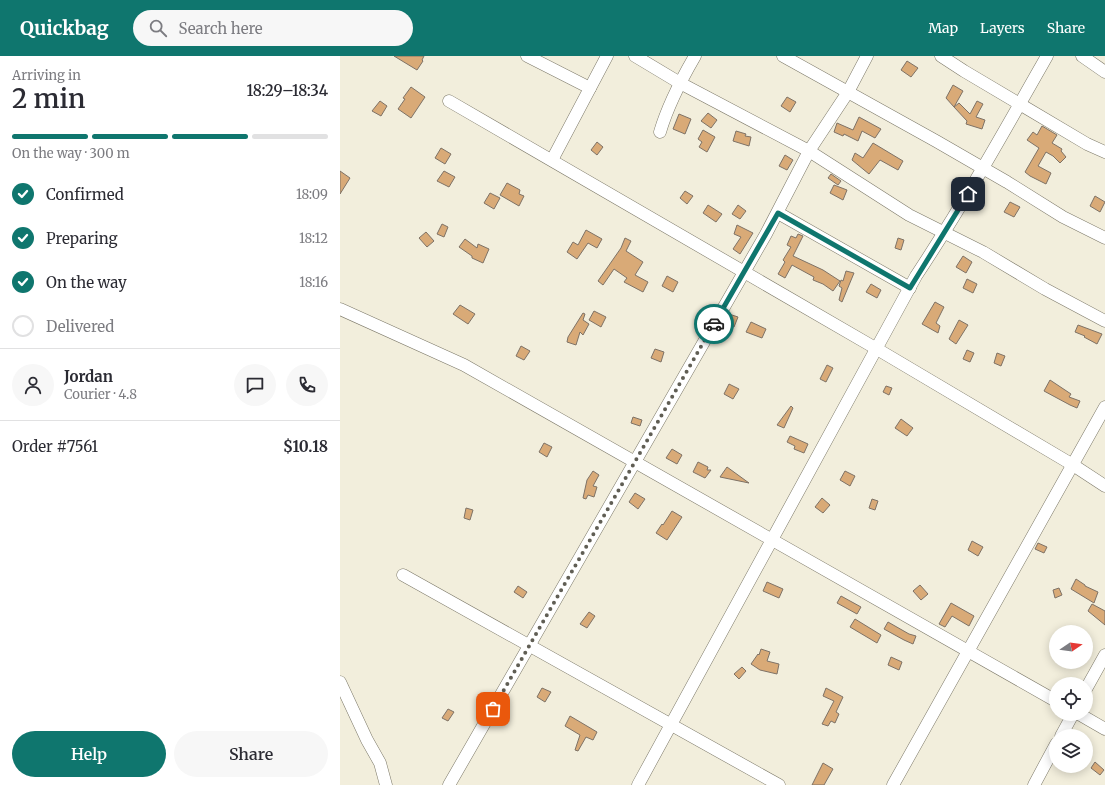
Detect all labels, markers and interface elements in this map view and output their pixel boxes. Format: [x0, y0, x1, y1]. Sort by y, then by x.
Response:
search box [133, 10, 413, 46]
text: Quickbag [20, 16, 109, 40]
icon: search [147, 17, 169, 39]
text: Search here [179, 19, 263, 38]
text: Map [928, 19, 958, 37]
text: Layers [980, 19, 1025, 37]
text: Share [1047, 19, 1085, 37]
text: Arriving in [12, 67, 81, 84]
text: 18:29–18:34 [246, 81, 328, 100]
text: 2 min [12, 82, 85, 115]
text: On the way · 300 m [12, 145, 130, 162]
pin [951, 177, 985, 211]
icon: check [12, 183, 34, 205]
icon: home [957, 183, 979, 205]
text: Confirmed [46, 185, 124, 204]
text: 18:09 [296, 186, 328, 203]
icon: check [12, 227, 34, 249]
text: Preparing [46, 229, 118, 248]
text: 18:12 [299, 230, 328, 247]
icon: check [12, 271, 34, 293]
text: On the way [46, 273, 127, 292]
text: 18:16 [299, 274, 328, 291]
courier [694, 304, 734, 344]
icon: car [703, 313, 725, 335]
text: Delivered [46, 317, 114, 336]
button: person [12, 364, 54, 406]
button: chat [234, 364, 276, 406]
button: phone [286, 364, 328, 406]
text: Jordan [64, 367, 113, 386]
text: Courier · 4.8 [64, 386, 137, 403]
text: Order #7561 [12, 437, 98, 456]
text: $10.18 [283, 437, 328, 456]
north arrow [1049, 625, 1093, 669]
map controls [1049, 625, 1093, 773]
button: locate [1049, 677, 1093, 721]
pin [476, 692, 510, 726]
icon: bag [482, 698, 504, 720]
button: layers [1049, 729, 1093, 773]
button: Help [12, 731, 166, 777]
button: Share [174, 731, 328, 777]

